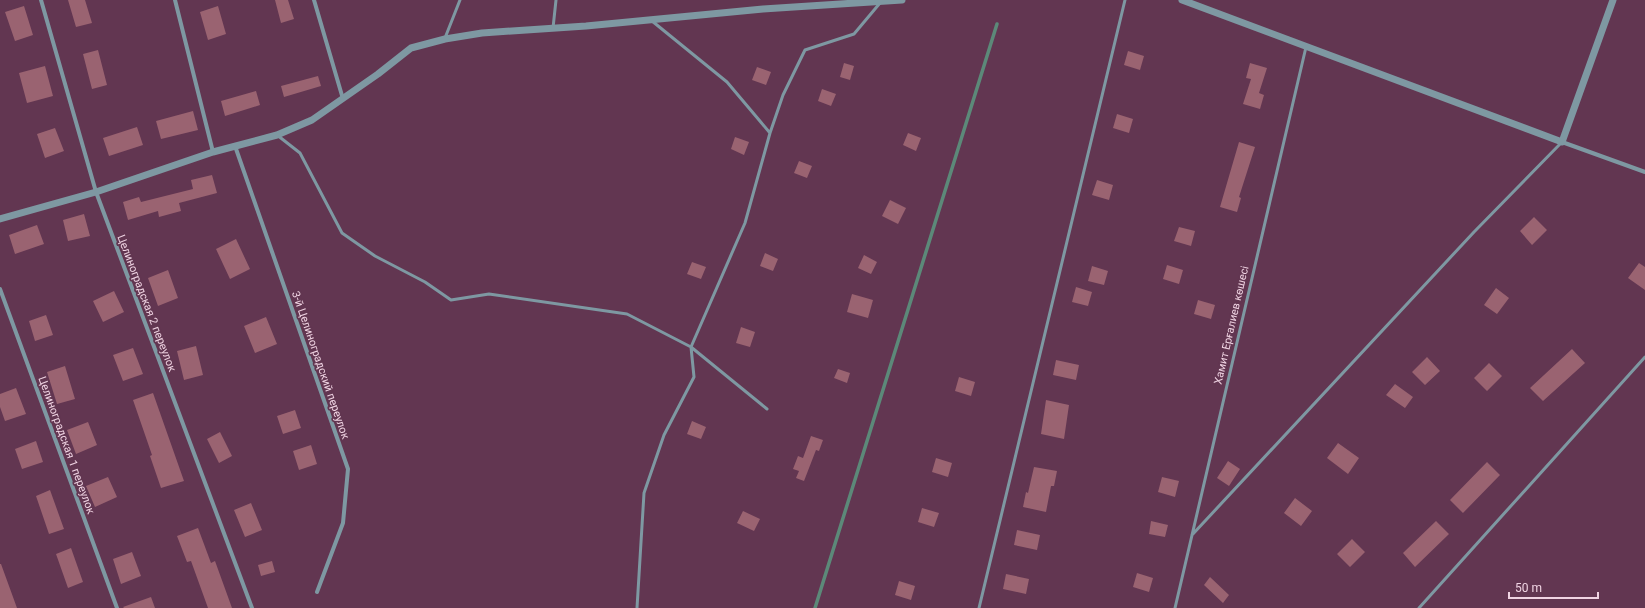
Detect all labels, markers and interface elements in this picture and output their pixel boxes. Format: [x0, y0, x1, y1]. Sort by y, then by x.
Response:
street label: Целиноградская 2 переулок [114, 233, 179, 374]
street label: Хамит Ерғалиев көшесі [1212, 265, 1251, 386]
street label: 3-й Целиноградский переулок [289, 289, 352, 441]
street label: Целиноградская 1 переулок [36, 375, 98, 516]
scale bar [1509, 574, 1598, 600]
text: 50 m [1515, 581, 1542, 595]

